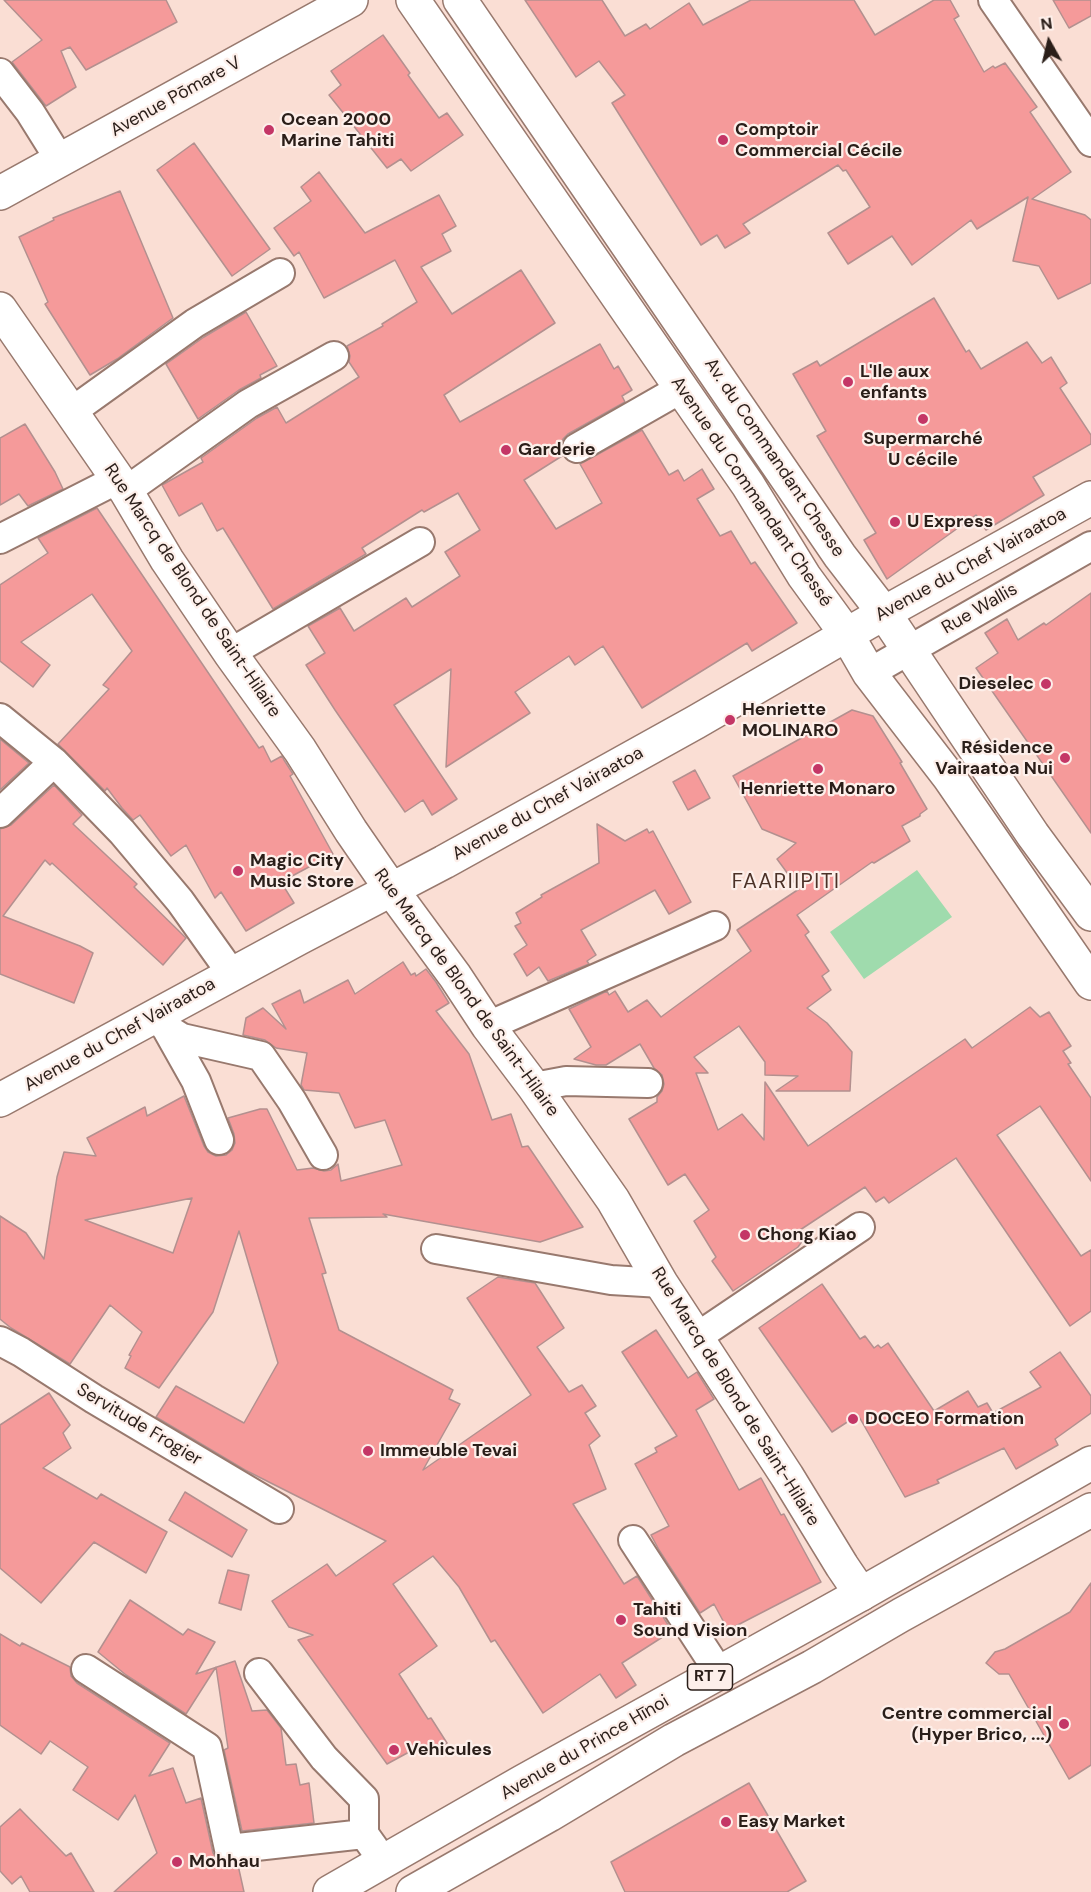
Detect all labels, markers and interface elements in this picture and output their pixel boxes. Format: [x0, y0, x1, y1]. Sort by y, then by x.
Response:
north arrow [1019, 12, 1079, 72]
text: N [1039, 12, 1054, 35]
street label: Avenue Pōmare V [107, 52, 245, 142]
place label: Ocean 2000 Marine Tahiti [281, 109, 394, 152]
place label: Comptoir Commercial Cécile [735, 119, 902, 162]
marker: Ocean 2000 Marine Tahiti [262, 123, 276, 137]
marker: Comptoir Commercial Cécile [716, 133, 730, 147]
street label: Av. du Commandant Chesse [699, 354, 849, 562]
place label: L'Ile aux enfants [860, 361, 929, 404]
street label: Avenue du Commandant Chessé [666, 373, 836, 611]
marker: L'Ile aux enfants [841, 375, 855, 389]
marker: Supermarché U cécile [916, 412, 930, 426]
place label: Supermarché U cécile [863, 428, 983, 470]
place label: Garderie [518, 439, 596, 461]
marker: Garderie [499, 443, 513, 457]
street label: Rue Marcq de Blond de Saint-Hilaire [99, 460, 285, 722]
street label: Avenue du Chef Vairaatoa [872, 503, 1070, 627]
place label: U Express [907, 511, 993, 533]
marker: U Express [888, 515, 902, 529]
street label: Rue Wallis [938, 579, 1022, 639]
place label: Dieselec [959, 673, 1034, 695]
marker: Dieselec [1039, 677, 1053, 691]
place label: Henriette MOLINARO [742, 699, 838, 742]
marker: Henriette MOLINARO [723, 713, 737, 727]
place label: Résidence Vairaatoa Nui [935, 737, 1053, 780]
street label: Avenue du Chef Vairaatoa [449, 742, 647, 866]
marker: Résidence Vairaatoa Nui [1058, 751, 1072, 765]
marker: Henriette Monaro [811, 762, 825, 776]
place label: Henriette Monaro [740, 778, 896, 800]
place label: Magic City Music Store [250, 850, 354, 892]
marker: Magic City Music Store [231, 864, 245, 878]
street label: Rue Marcq de Blond de Saint-Hilaire [369, 865, 563, 1121]
district label: FAARIIPITI [732, 869, 840, 895]
street label: Avenue du Chef Vairaatoa [21, 973, 219, 1097]
place label: Chong Kiao [757, 1224, 857, 1246]
marker: Chong Kiao [738, 1228, 752, 1242]
street label: Rue Marcq de Blond de Saint-Hilaire [646, 1264, 824, 1530]
street label: Servitude Frogier [72, 1379, 206, 1471]
place label: DOCEO Formation [865, 1408, 1024, 1430]
marker: DOCEO Formation [846, 1412, 860, 1426]
place label: Immeuble Tevai [380, 1440, 517, 1462]
marker: Immeuble Tevai [361, 1444, 375, 1458]
place label: Tahiti Sound Vision [633, 1599, 747, 1642]
marker: Tahiti Sound Vision [614, 1613, 628, 1627]
road number: RT 7 [688, 1664, 732, 1690]
street label: Avenue du Prince Hīnoi [497, 1691, 673, 1805]
place label: Centre commercial (Hyper Brico, ...) [882, 1703, 1052, 1746]
marker: Centre commercial (Hyper Brico, ...) [1057, 1717, 1071, 1731]
place label: Vehicules [406, 1739, 492, 1761]
marker: Vehicules [387, 1743, 401, 1757]
place label: Easy Market [738, 1811, 845, 1833]
marker: Easy Market [719, 1815, 733, 1829]
place label: Mohhau [189, 1851, 260, 1873]
marker: Mohhau [170, 1855, 184, 1869]

